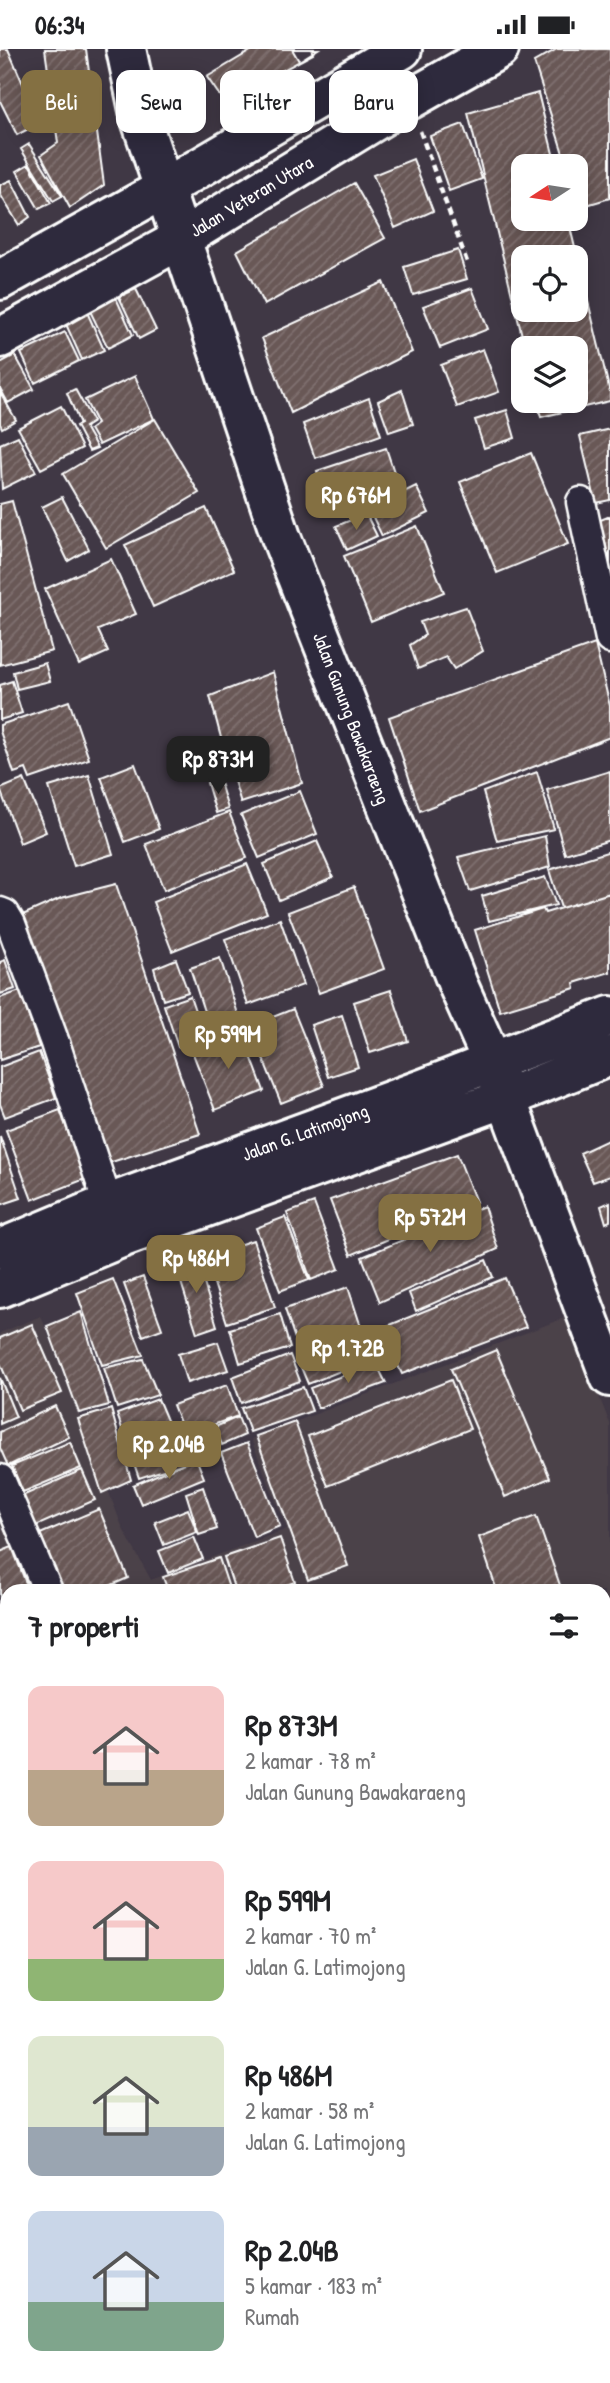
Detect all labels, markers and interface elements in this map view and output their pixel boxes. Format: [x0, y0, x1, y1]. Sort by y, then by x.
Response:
text: 06:34 [35, 7, 84, 42]
chip: Beli [21, 70, 102, 133]
chip: Sewa [116, 70, 206, 133]
chip: Filter [220, 70, 315, 133]
chip: Baru [329, 70, 418, 133]
street label: Jalan Veteran Utara [185, 149, 318, 243]
north arrow [511, 154, 588, 231]
map controls [511, 154, 588, 413]
button: locate [511, 245, 588, 322]
button: layers [511, 336, 588, 413]
pin: Rp 676M [291, 473, 421, 532]
text: Rp 676M [322, 479, 391, 510]
street label: Jalan Gunung Bawakaraeng [307, 628, 397, 808]
pin: Rp 873M [153, 737, 283, 796]
text: Rp 873M [183, 743, 253, 774]
pin: Rp 599M [163, 1011, 293, 1071]
text: Rp 599M [195, 1018, 261, 1049]
street label: Jalan G. Latimojong [238, 1097, 372, 1167]
pin: Rp 572M [365, 1195, 495, 1254]
text: Rp 572M [394, 1201, 466, 1232]
pin: Rp 486M [131, 1235, 261, 1295]
text: Rp 486M [162, 1242, 230, 1273]
pin: Rp 1.72B [276, 1325, 420, 1385]
text: Rp 1.72B [312, 1332, 384, 1363]
pin: Rp 2.04B [97, 1421, 241, 1481]
text: Rp 2.04B [133, 1428, 205, 1459]
text: 7 properti [28, 1606, 140, 1646]
icon: filters [545, 1607, 583, 1645]
text: Rp 873M [245, 1705, 338, 1745]
icon: home [84, 1714, 168, 1798]
text: 2 kamar · 78 m² [245, 1745, 376, 1776]
text: Jalan Gunung Bawakaraeng [245, 1776, 466, 1807]
text: Rp 599M [245, 1880, 331, 1920]
icon: home [84, 1889, 168, 1973]
text: 2 kamar · 70 m² [245, 1920, 376, 1951]
text: Jalan G. Latimojong [245, 1951, 405, 1982]
text: Rp 486M [245, 2055, 332, 2095]
icon: home [84, 2064, 168, 2148]
text: 2 kamar · 58 m² [245, 2095, 374, 2126]
text: Jalan G. Latimojong [245, 2126, 405, 2157]
text: Rp 2.04B [245, 2230, 339, 2270]
icon: home [84, 2239, 168, 2323]
text: 5 kamar · 183 m² [245, 2270, 382, 2301]
text: Rumah [245, 2301, 299, 2332]

